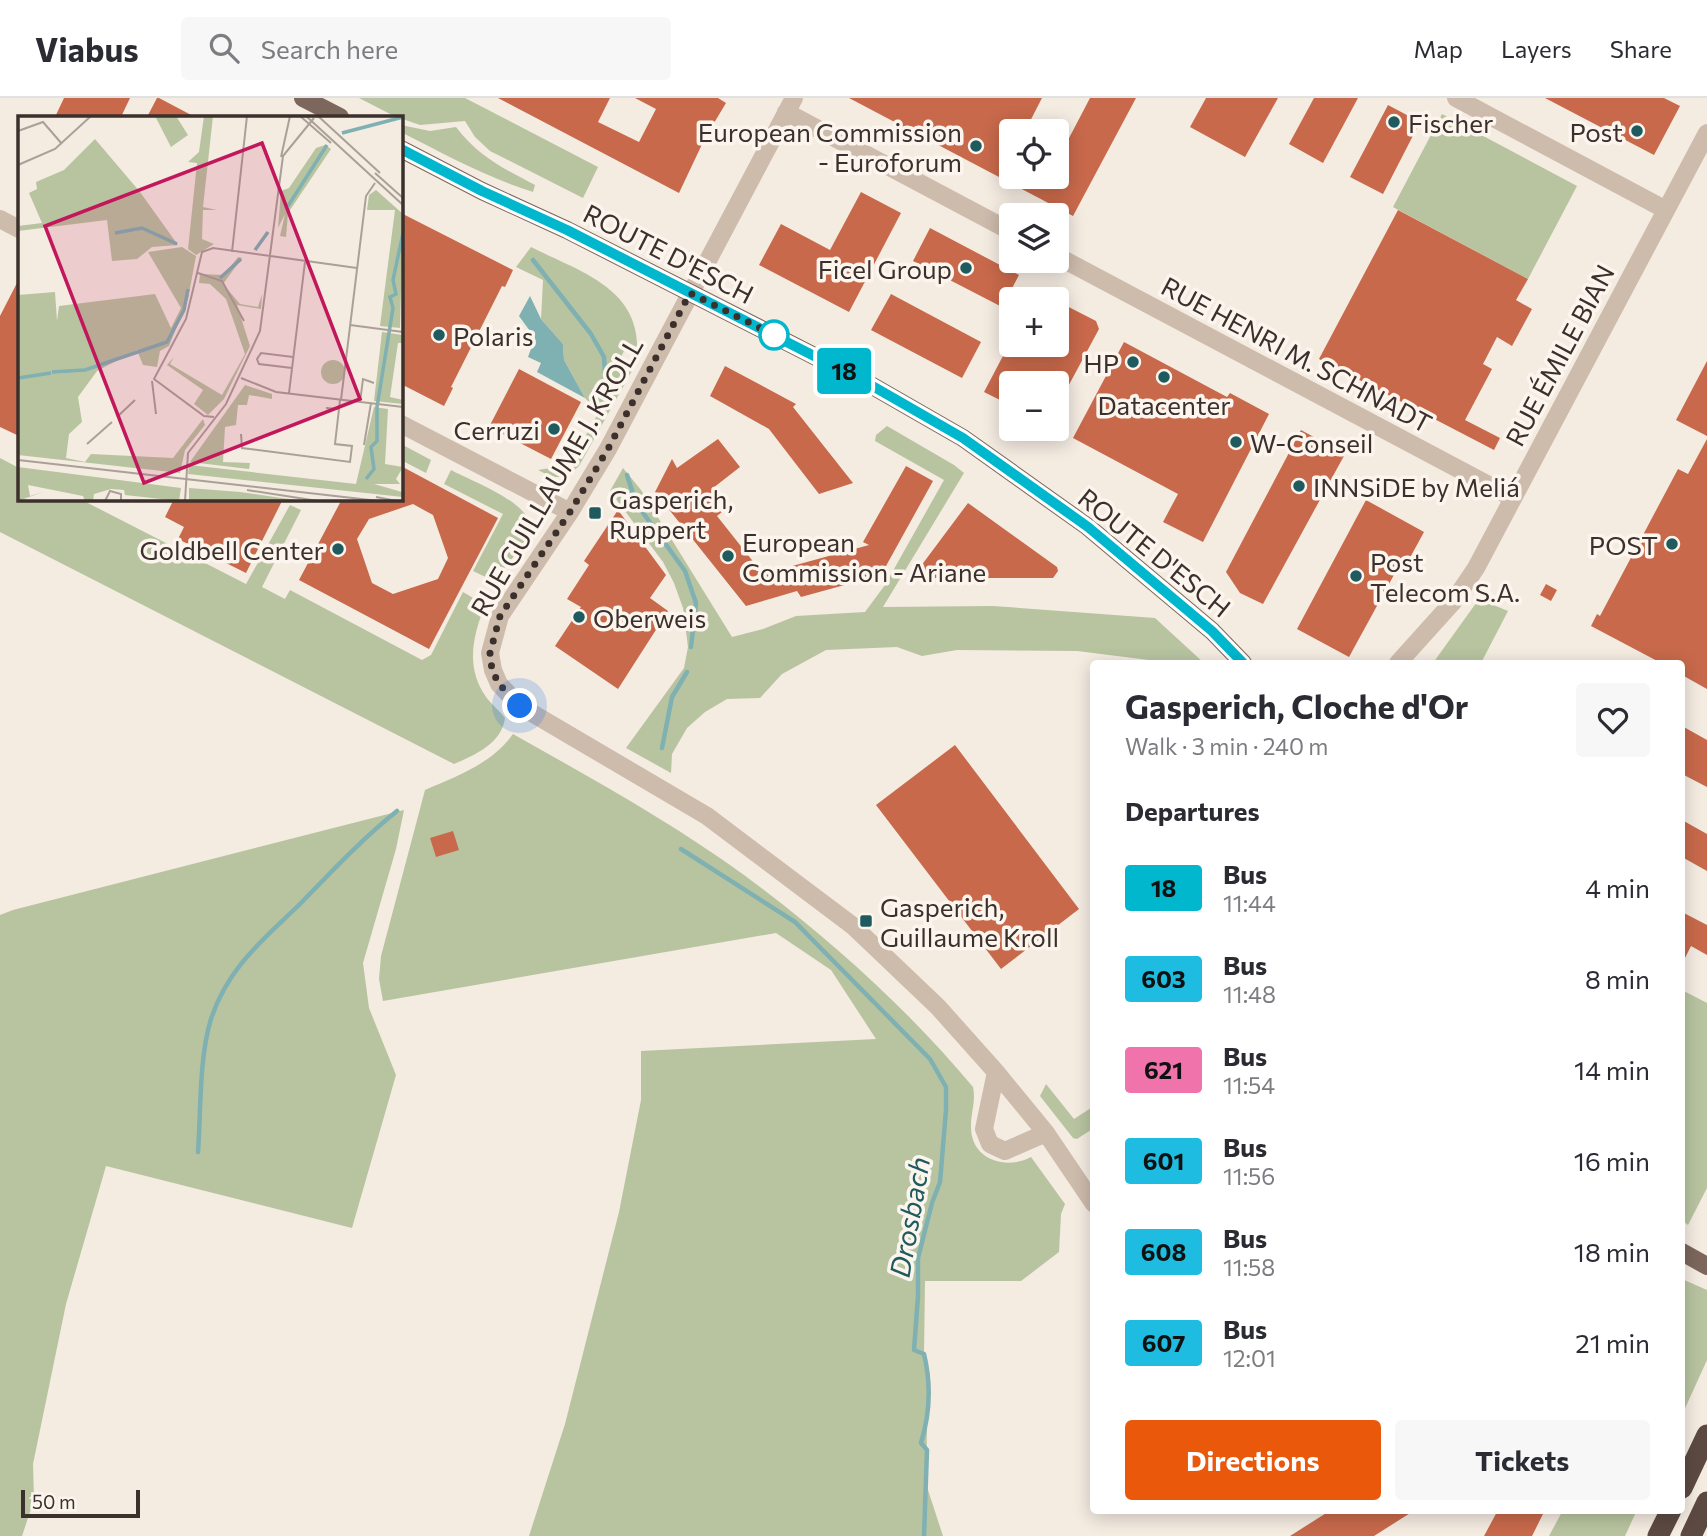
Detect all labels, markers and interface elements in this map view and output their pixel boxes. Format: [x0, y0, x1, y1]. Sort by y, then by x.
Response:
search box [181, 17, 671, 80]
text: Viabus [35, 28, 139, 69]
icon: search [205, 29, 243, 67]
text: Search here [261, 33, 398, 64]
text: Map [1414, 34, 1463, 63]
text: Layers [1501, 34, 1572, 63]
text: Share [1610, 34, 1672, 63]
place label: Fischer [1408, 107, 1493, 138]
marker: Fischer [1386, 114, 1402, 130]
inset map [18, 116, 402, 500]
place label: European Commission - Euroforum [698, 116, 962, 177]
place label: Post [1569, 116, 1623, 147]
map controls [999, 119, 1069, 441]
button: locate [999, 119, 1069, 189]
marker: Post [1629, 123, 1645, 139]
marker: European Commission - Euroforum [968, 138, 984, 154]
street label: ROUTE D'ESCH [579, 197, 759, 309]
button: layers [999, 203, 1069, 273]
place label: Ficel Group [818, 253, 952, 284]
street label: RUE ÉMILE BIAN [1498, 259, 1620, 451]
marker: Ficel Group [958, 260, 974, 276]
street label: RUE HENRI M. SCHNADT [1157, 270, 1437, 438]
button: + [999, 287, 1069, 357]
place label: Polaris [453, 320, 534, 351]
unlabelled marker [759, 320, 789, 350]
marker: Polaris [431, 327, 447, 343]
street label: RUE GUILLAUME J. KROLL [463, 331, 649, 621]
place label: HP [1083, 347, 1119, 378]
line badge: 18 [812, 348, 876, 394]
marker: HP [1125, 354, 1141, 370]
text: 18 [831, 356, 857, 385]
marker: Datacenter [1156, 369, 1172, 385]
button: − [999, 371, 1069, 441]
place label: Datacenter [1097, 389, 1231, 420]
place label: Cerruzi [454, 414, 540, 445]
marker: Cerruzi [546, 421, 562, 437]
place label: W-Conseil [1250, 427, 1373, 458]
marker: W-Conseil [1228, 434, 1244, 450]
place label: INNSiDE by Meliá [1313, 471, 1520, 502]
marker: INNSiDE by Meliá [1291, 478, 1307, 494]
street label: ROUTE D'ESCH [1073, 481, 1237, 623]
place label: Gasperich, Ruppert [609, 483, 733, 544]
marker: Gasperich, Ruppert [587, 505, 603, 521]
place label: European Commission - Ariane [742, 526, 986, 587]
place label: POST [1589, 529, 1658, 560]
place label: Goldbell Center [140, 534, 324, 565]
marker: POST [1664, 536, 1680, 552]
marker: Goldbell Center [330, 541, 346, 557]
place label: Post Telecom S.A. [1370, 546, 1520, 607]
marker: European Commission - Ariane [720, 548, 736, 564]
marker: Post Telecom S.A. [1348, 568, 1364, 584]
place label: Oberweis [593, 602, 706, 633]
marker: Oberweis [571, 609, 587, 625]
button: heart [1576, 683, 1650, 757]
text: Gasperich, Cloche d'Or [1125, 685, 1468, 726]
your location [502, 688, 537, 723]
text: Walk · 3 min · 240 m [1125, 732, 1328, 760]
text: Departures [1125, 795, 1260, 826]
text: Bus [1223, 858, 1267, 889]
text: 4 min [1585, 872, 1650, 903]
text: 18 [1151, 873, 1176, 902]
text: 11:44 [1223, 889, 1276, 917]
place label: Gasperich, Guillaume Kroll [880, 891, 1059, 952]
marker: Gasperich, Guillaume Kroll [858, 913, 874, 929]
text: Bus [1223, 949, 1267, 980]
text: 8 min [1585, 963, 1650, 994]
text: 603 [1141, 964, 1186, 993]
text: 11:48 [1223, 980, 1276, 1008]
text: Bus [1223, 1040, 1267, 1071]
text: 14 min [1574, 1054, 1650, 1085]
text: 621 [1144, 1055, 1183, 1084]
text: 11:54 [1223, 1071, 1275, 1099]
text: Bus [1223, 1131, 1267, 1162]
text: 16 min [1574, 1145, 1650, 1176]
text: 601 [1143, 1146, 1184, 1175]
water label: Drosbach [882, 1154, 936, 1280]
text: 11:56 [1223, 1162, 1275, 1190]
text: Bus [1223, 1222, 1267, 1253]
text: 18 min [1574, 1236, 1650, 1267]
text: 608 [1141, 1237, 1186, 1266]
text: 11:58 [1223, 1253, 1275, 1281]
text: Bus [1223, 1313, 1267, 1344]
text: 21 min [1575, 1327, 1650, 1358]
text: 607 [1142, 1328, 1185, 1357]
text: 12:01 [1223, 1344, 1276, 1372]
button: Directions [1125, 1420, 1381, 1500]
button: Tickets [1395, 1420, 1650, 1500]
scale bar [21, 1487, 140, 1519]
text: 50 m [32, 1490, 76, 1513]

